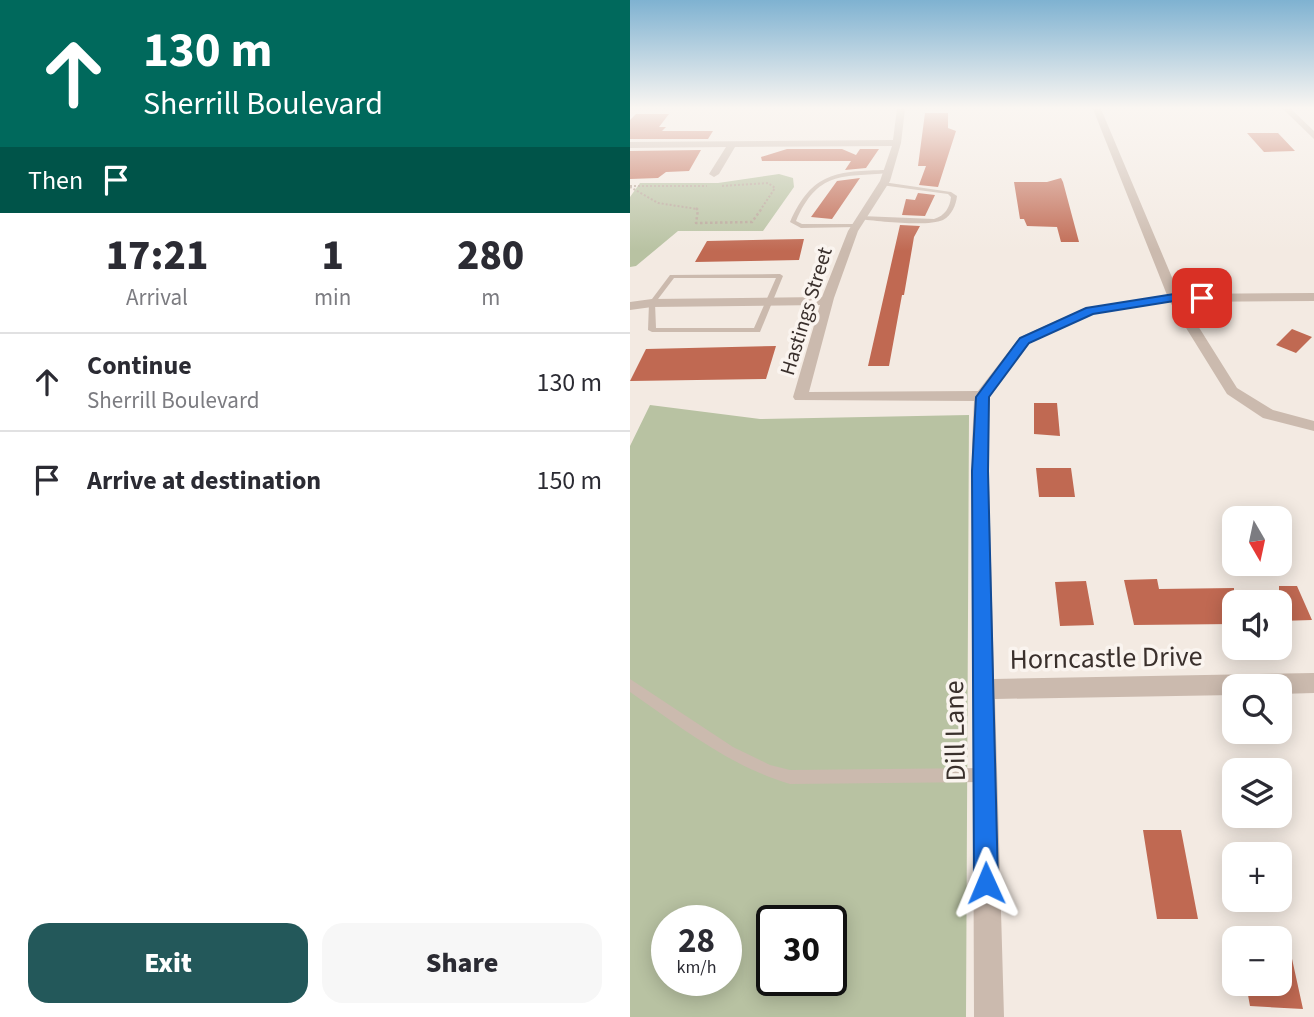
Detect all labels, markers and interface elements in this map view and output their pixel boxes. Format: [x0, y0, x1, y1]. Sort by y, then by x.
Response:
text: 130 m [143, 16, 272, 86]
icon: ahead [28, 28, 119, 119]
text: Sherrill Boulevard [143, 81, 383, 127]
icon: arrive [97, 161, 135, 199]
text: Then [28, 162, 83, 199]
text: 17:21 [106, 226, 208, 286]
text: 1 [321, 226, 344, 286]
text: 280 [457, 226, 524, 286]
street label: Hastings Street [772, 243, 840, 379]
pin [1172, 268, 1232, 328]
icon: arrive [1183, 279, 1221, 317]
text: Arrival [126, 281, 188, 314]
text: min [314, 281, 351, 314]
text: m [481, 281, 500, 314]
text: Continue [87, 347, 192, 384]
icon: ahead [28, 363, 66, 401]
text: 130 m [536, 364, 602, 401]
text: Sherrill Boulevard [87, 384, 259, 417]
icon: arrive [28, 461, 66, 499]
text: Arrive at destination [87, 462, 321, 499]
text: 150 m [536, 462, 602, 499]
north arrow [1222, 506, 1292, 576]
map controls [1222, 506, 1292, 996]
button: sound [1222, 590, 1292, 660]
street label: Horncastle Drive [1009, 636, 1203, 680]
button: search [1222, 674, 1292, 744]
street label: Dill Lane [934, 680, 976, 782]
button: layers [1222, 758, 1292, 828]
button: + [1222, 842, 1292, 912]
position arrow [949, 846, 1023, 920]
speed limit sign: 30 [756, 905, 847, 996]
text: 28 [678, 916, 715, 966]
button: Exit [28, 923, 308, 1003]
button: Share [322, 923, 602, 1003]
button: − [1222, 926, 1292, 996]
text: km/h [677, 955, 716, 980]

